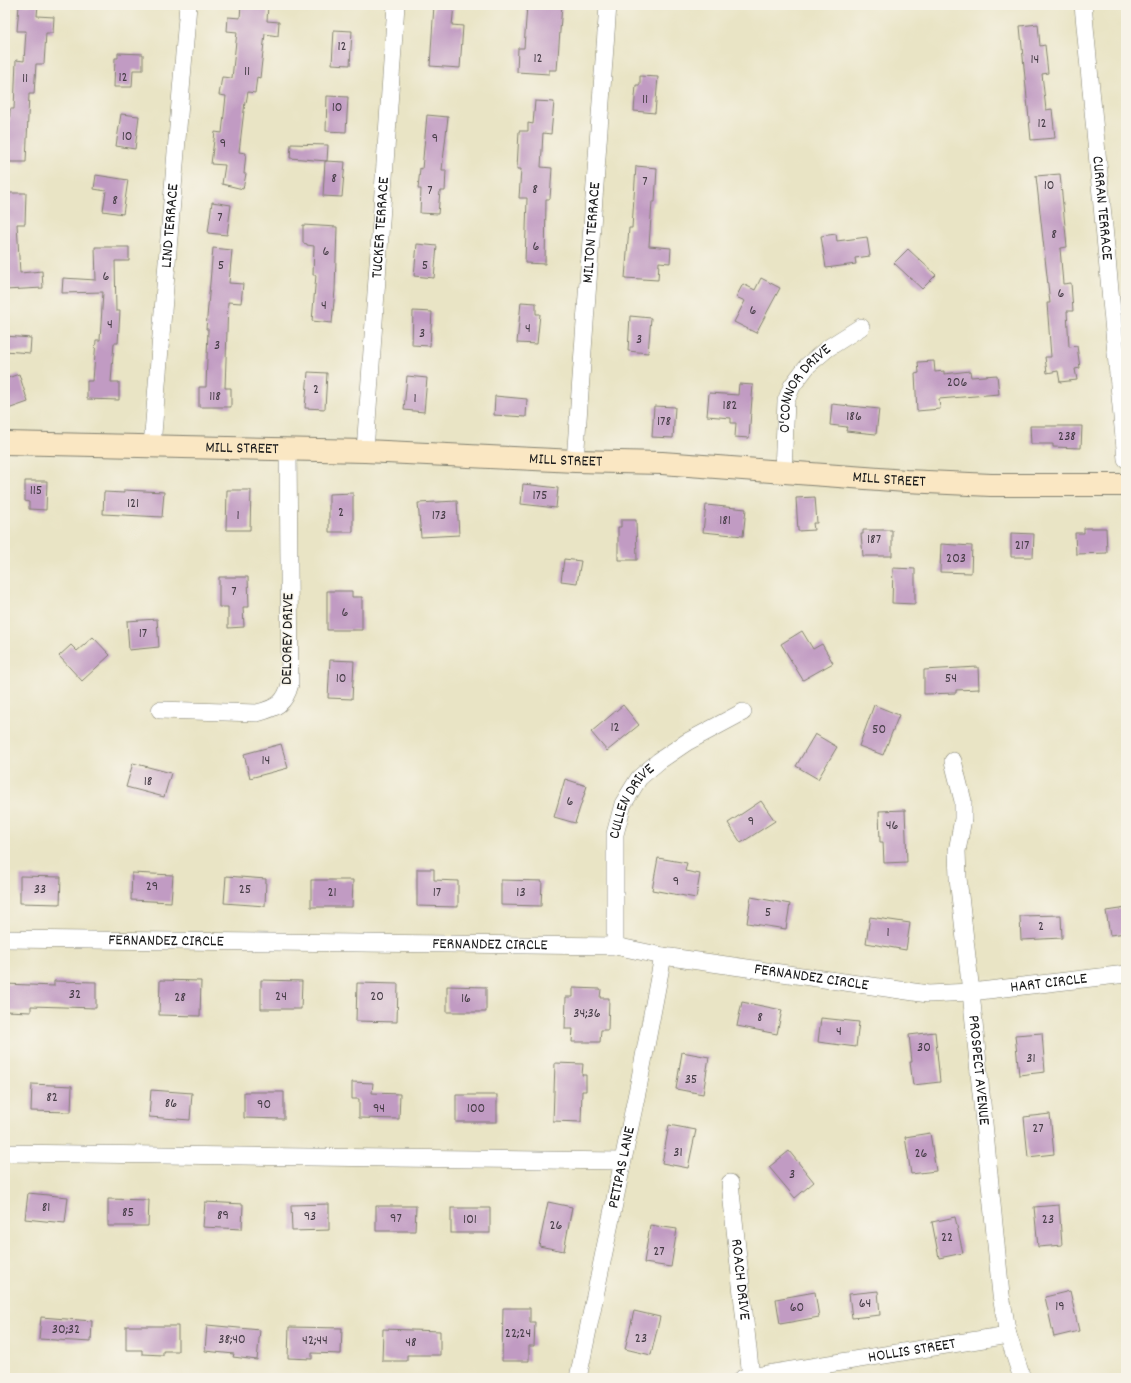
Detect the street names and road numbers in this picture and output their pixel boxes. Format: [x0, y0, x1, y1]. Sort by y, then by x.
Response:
street label: CURRAN TERRACE [1086, 155, 1119, 262]
street label: TUCKER TERRACE [366, 175, 396, 279]
street label: MILTON TERRACE [576, 181, 607, 284]
street label: LIND TERRACE [155, 182, 185, 269]
street label: O'CONNOR DRIVE [773, 338, 837, 433]
street label: MILL STREET [205, 436, 279, 461]
street label: MILL STREET [529, 447, 603, 473]
street label: MILL STREET [852, 466, 927, 493]
street label: DELOREY DRIVE [276, 592, 300, 685]
street label: CULLEN DRIVE [604, 758, 660, 839]
street label: FERNANDEZ CIRCLE [108, 929, 225, 953]
street label: FERNANDEZ CIRCLE [432, 932, 549, 957]
street label: FERNANDEZ CIRCLE [753, 958, 871, 997]
street label: HART CIRCLE [1009, 967, 1089, 999]
street label: PROSPECT AVENUE [962, 1014, 996, 1127]
street label: PETIPAS LANE [602, 1124, 641, 1210]
street label: ROACH DRIVE [725, 1238, 756, 1322]
street label: HOLLIS STREET [866, 1332, 958, 1369]

